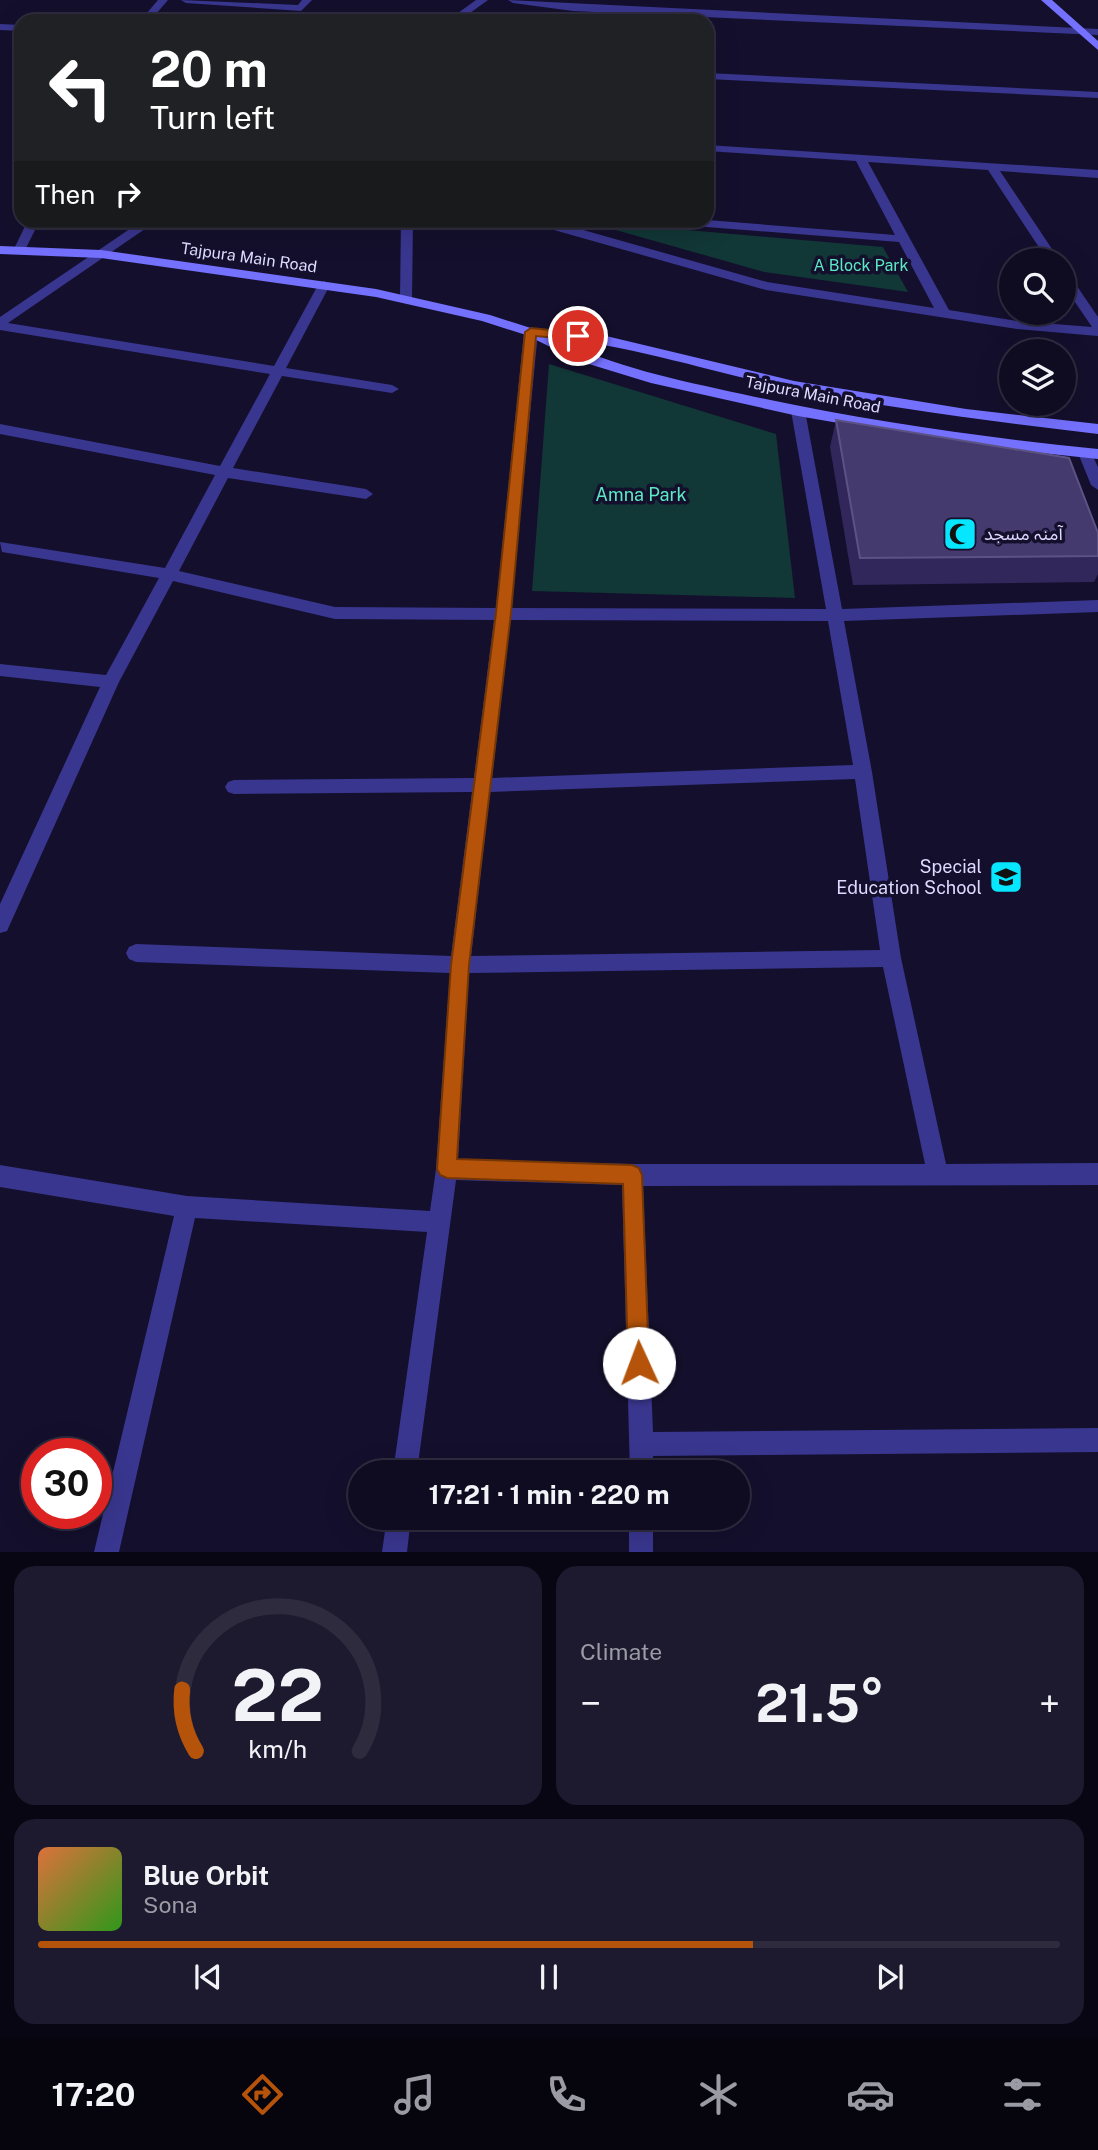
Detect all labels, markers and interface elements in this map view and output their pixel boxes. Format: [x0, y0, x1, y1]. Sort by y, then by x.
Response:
text: 20 m [150, 40, 268, 98]
icon: left [35, 42, 126, 133]
text: Turn left [150, 99, 275, 136]
icon: right [109, 175, 147, 213]
text: Then [35, 179, 95, 210]
street label: Tajpura Main Road [180, 239, 318, 276]
map controls [999, 248, 1076, 416]
button: search [999, 248, 1076, 325]
park label: A Block Park [813, 256, 909, 275]
pin [548, 306, 608, 366]
icon: arrive [559, 317, 597, 355]
button: layers [999, 339, 1076, 416]
street label: Tajpura Main Road [744, 372, 882, 417]
park label: Amna Park [595, 484, 687, 505]
mosque icon: آمنہ مسجد [941, 515, 979, 553]
place label: آمنہ مسجد [984, 523, 1063, 544]
place label: Special Education School [836, 856, 982, 898]
school or university icon: Special Education School [987, 858, 1025, 896]
position arrow [602, 1326, 676, 1400]
speed limit sign: 30 [21, 1438, 112, 1529]
text: 17:21 · 1 min · 220 m [429, 1479, 669, 1510]
text: Climate [580, 1638, 662, 1665]
text: 22 [232, 1653, 324, 1738]
text: 21.5° [755, 1673, 885, 1734]
text: − [580, 1681, 601, 1726]
text: + [1039, 1681, 1060, 1726]
text: km/h [249, 1734, 307, 1764]
text: Blue Orbit [143, 1860, 269, 1891]
text: Sona [143, 1891, 197, 1918]
icon: previous [189, 1958, 227, 1996]
icon: pause [530, 1958, 568, 1996]
icon: next [871, 1958, 909, 1996]
icon: directions [238, 2070, 287, 2119]
icon: music [390, 2070, 439, 2119]
icon: phone [542, 2070, 591, 2119]
icon: climate [694, 2070, 743, 2119]
icon: car [846, 2070, 895, 2119]
icon: filters [998, 2070, 1047, 2119]
text: 17:20 [51, 2076, 135, 2113]

